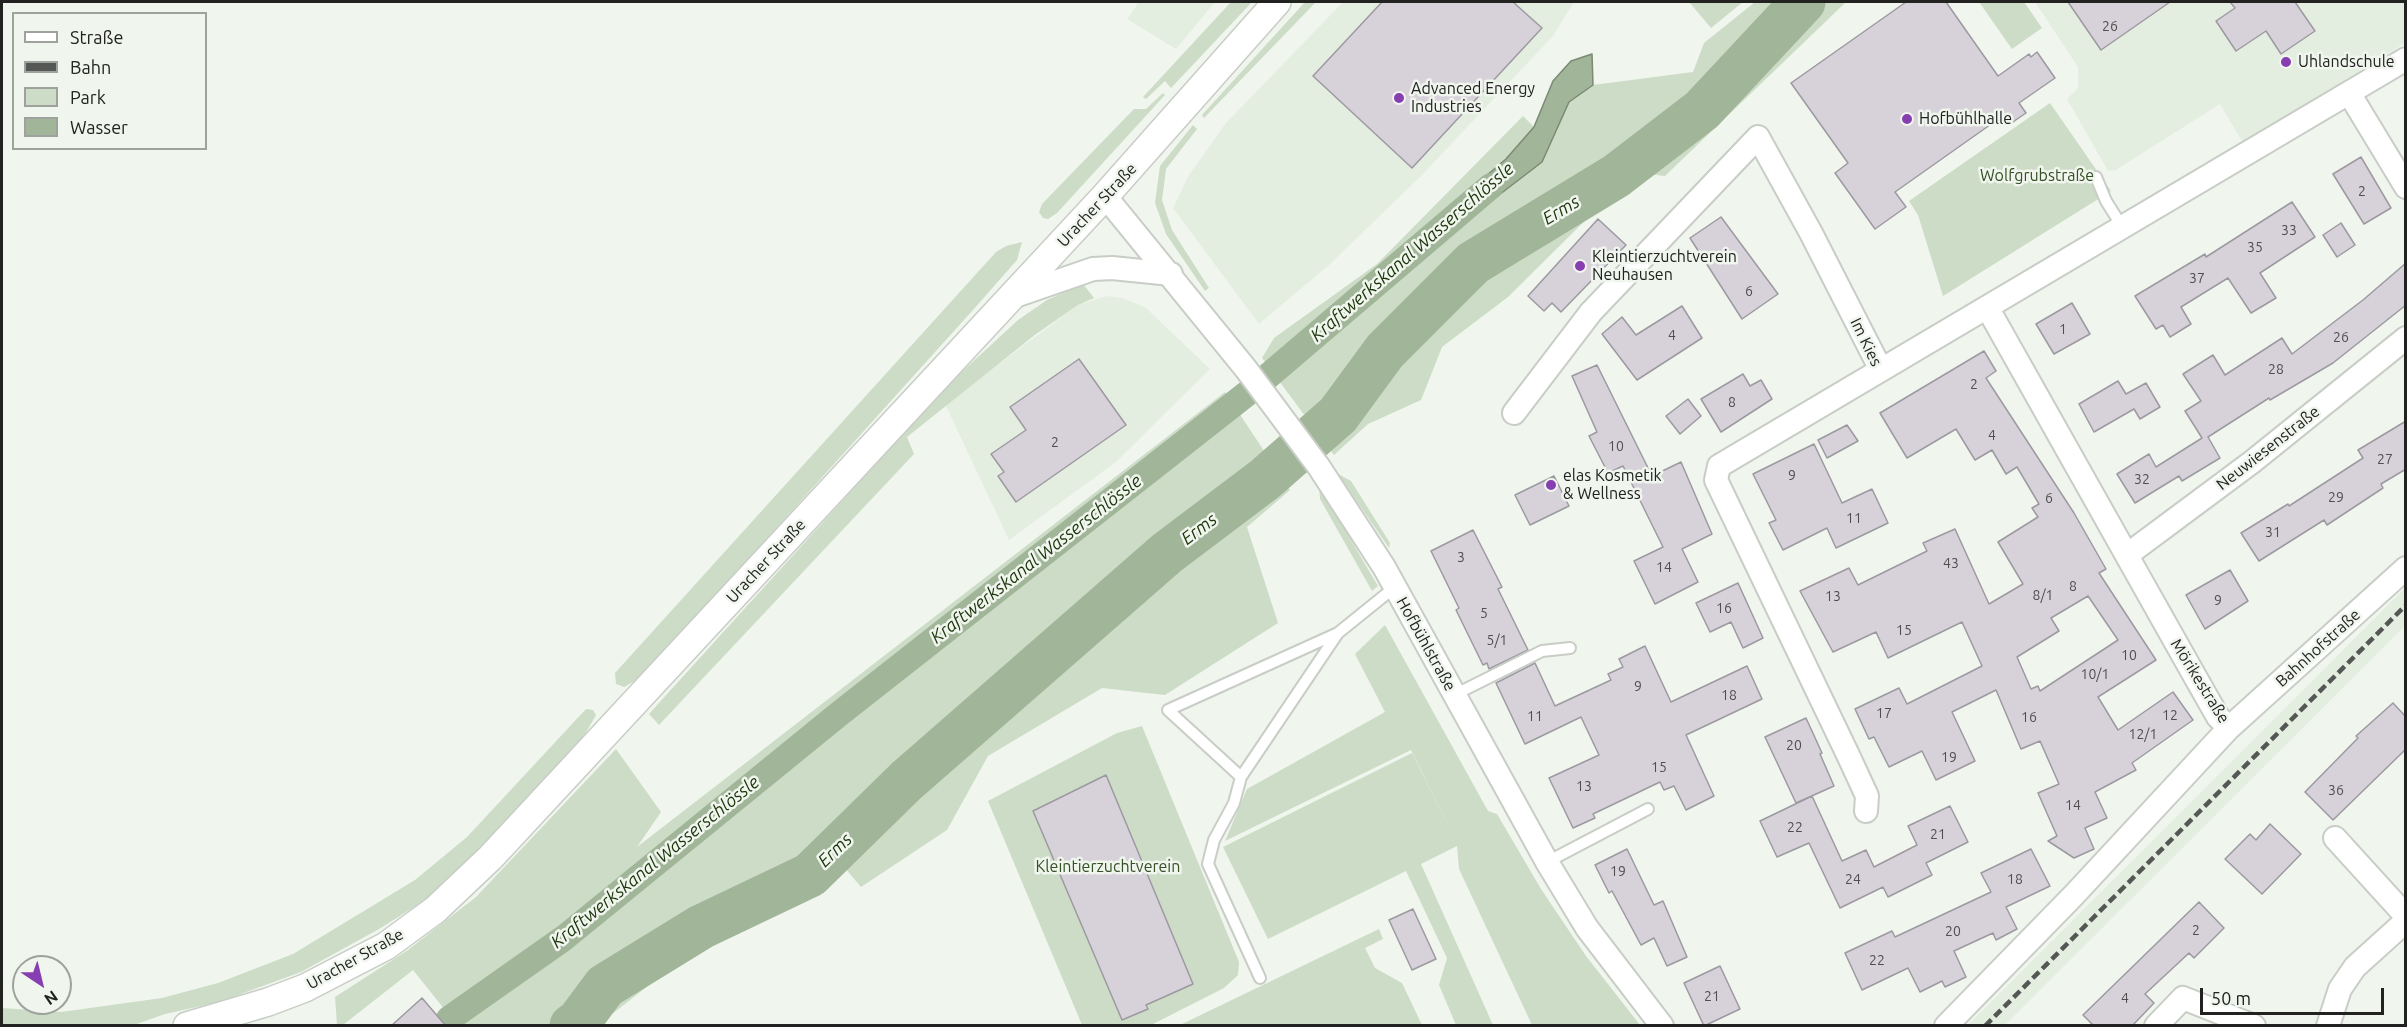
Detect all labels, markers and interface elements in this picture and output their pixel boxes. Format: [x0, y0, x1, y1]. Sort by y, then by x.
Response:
legend [12, 12, 207, 150]
house number: 26 [2102, 18, 2118, 34]
text: Straße [70, 27, 123, 47]
place label: Uhlandschule [2298, 52, 2395, 72]
marker: Uhlandschule [2279, 55, 2293, 69]
text: Bahn [70, 57, 111, 77]
place label: Advanced Energy Industries [1411, 79, 1535, 117]
text: Park [70, 87, 106, 107]
marker: Advanced Energy Industries [1392, 91, 1406, 105]
place label: Hofbühlhalle [1919, 109, 2012, 129]
marker: Hofbühlhalle [1900, 112, 1914, 126]
text: Wasser [70, 117, 128, 137]
water label: Kraftwerkskanal Wasserschlössle [1306, 158, 1518, 346]
street label: Uracher Straße [1053, 159, 1141, 251]
park label: Wolfgrubstraße [1980, 166, 2094, 186]
house number: 2 [2358, 183, 2366, 199]
water label: Erms [1539, 191, 1583, 229]
house number: 33 [2281, 222, 2297, 238]
house number: 35 [2247, 239, 2263, 255]
place label: Kleintierzuchtverein Neuhausen [1592, 247, 1737, 285]
marker: Kleintierzuchtverein Neuhausen [1573, 259, 1587, 273]
house number: 37 [2189, 270, 2205, 286]
house number: 6 [1745, 283, 1753, 299]
street label: Im Kies [1846, 315, 1886, 369]
house number: 1 [2059, 321, 2067, 337]
house number: 4 [1668, 327, 1676, 343]
house number: 26 [2333, 329, 2349, 345]
house number: 28 [2268, 361, 2284, 377]
house number: 2 [1970, 376, 1978, 392]
house number: 8 [1728, 394, 1736, 410]
street label: Neuwiesenstraße [2213, 402, 2323, 494]
house number: 4 [1988, 427, 1996, 443]
house number: 2 [1051, 434, 1059, 450]
house number: 10 [1608, 438, 1624, 454]
house number: 27 [2377, 451, 2393, 467]
place label: elas Kosmetik & Wellness [1563, 466, 1662, 504]
house number: 9 [1788, 467, 1796, 483]
water label: Kraftwerkskanal Wasserschlössle [926, 470, 1146, 648]
house number: 32 [2134, 471, 2150, 487]
marker: elas Kosmetik & Wellness [1544, 478, 1558, 492]
house number: 29 [2328, 489, 2344, 505]
house number: 6 [2045, 490, 2053, 506]
water label: Erms [1177, 509, 1221, 549]
house number: 11 [1846, 510, 1862, 526]
street label: Uracher Straße [722, 515, 810, 607]
house number: 31 [2265, 524, 2281, 540]
house number: 3 [1457, 549, 1465, 565]
house number: 43 [1943, 555, 1959, 571]
house number: 14 [1656, 559, 1672, 575]
house number: 8 [2069, 578, 2077, 594]
house number: 8/1 [2033, 587, 2053, 603]
house number: 13 [1825, 588, 1841, 604]
house number: 9 [2214, 592, 2222, 608]
street label: Hofbühlstraße [1392, 594, 1460, 694]
house number: 16 [1716, 600, 1732, 616]
house number: 5 [1480, 605, 1488, 621]
street label: Bahnhofstraße [2272, 605, 2364, 691]
house number: 15 [1896, 622, 1912, 638]
house number: 5/1 [1487, 632, 1507, 648]
street label: Mörikestraße [2166, 635, 2234, 727]
house number: 10 [2121, 647, 2137, 663]
house number: 10/1 [2081, 666, 2109, 682]
house number: 9 [1634, 678, 1642, 694]
house number: 18 [1721, 687, 1737, 703]
house number: 17 [1876, 705, 1892, 721]
house number: 12 [2162, 707, 2178, 723]
house number: 11 [1527, 708, 1543, 724]
house number: 16 [2021, 709, 2037, 725]
house number: 12/1 [2129, 726, 2157, 742]
house number: 20 [1786, 737, 1802, 753]
house number: 19 [1941, 749, 1957, 765]
house number: 15 [1651, 759, 1667, 775]
water label: Kraftwerkskanal Wasserschlössle [546, 771, 764, 953]
house number: 13 [1576, 778, 1592, 794]
house number: 36 [2328, 782, 2344, 798]
house number: 14 [2065, 797, 2081, 813]
house number: 22 [1787, 819, 1803, 835]
house number: 21 [1930, 826, 1946, 842]
water label: Erms [813, 829, 857, 871]
park label: Kleintierzuchtverein [1036, 857, 1180, 877]
house number: 19 [1610, 863, 1626, 879]
house number: 24 [1845, 871, 1861, 887]
house number: 18 [2007, 871, 2023, 887]
house number: 2 [2192, 922, 2200, 938]
house number: 20 [1945, 923, 1961, 939]
street label: Uracher Straße [303, 924, 407, 994]
house number: 22 [1869, 952, 1885, 968]
north arrow [12, 955, 72, 1015]
scale bar [2203, 976, 2388, 1014]
text: N [41, 987, 61, 1009]
house number: 21 [1704, 988, 1720, 1004]
text: 50 m [2211, 988, 2251, 1008]
house number: 4 [2121, 990, 2129, 1006]

